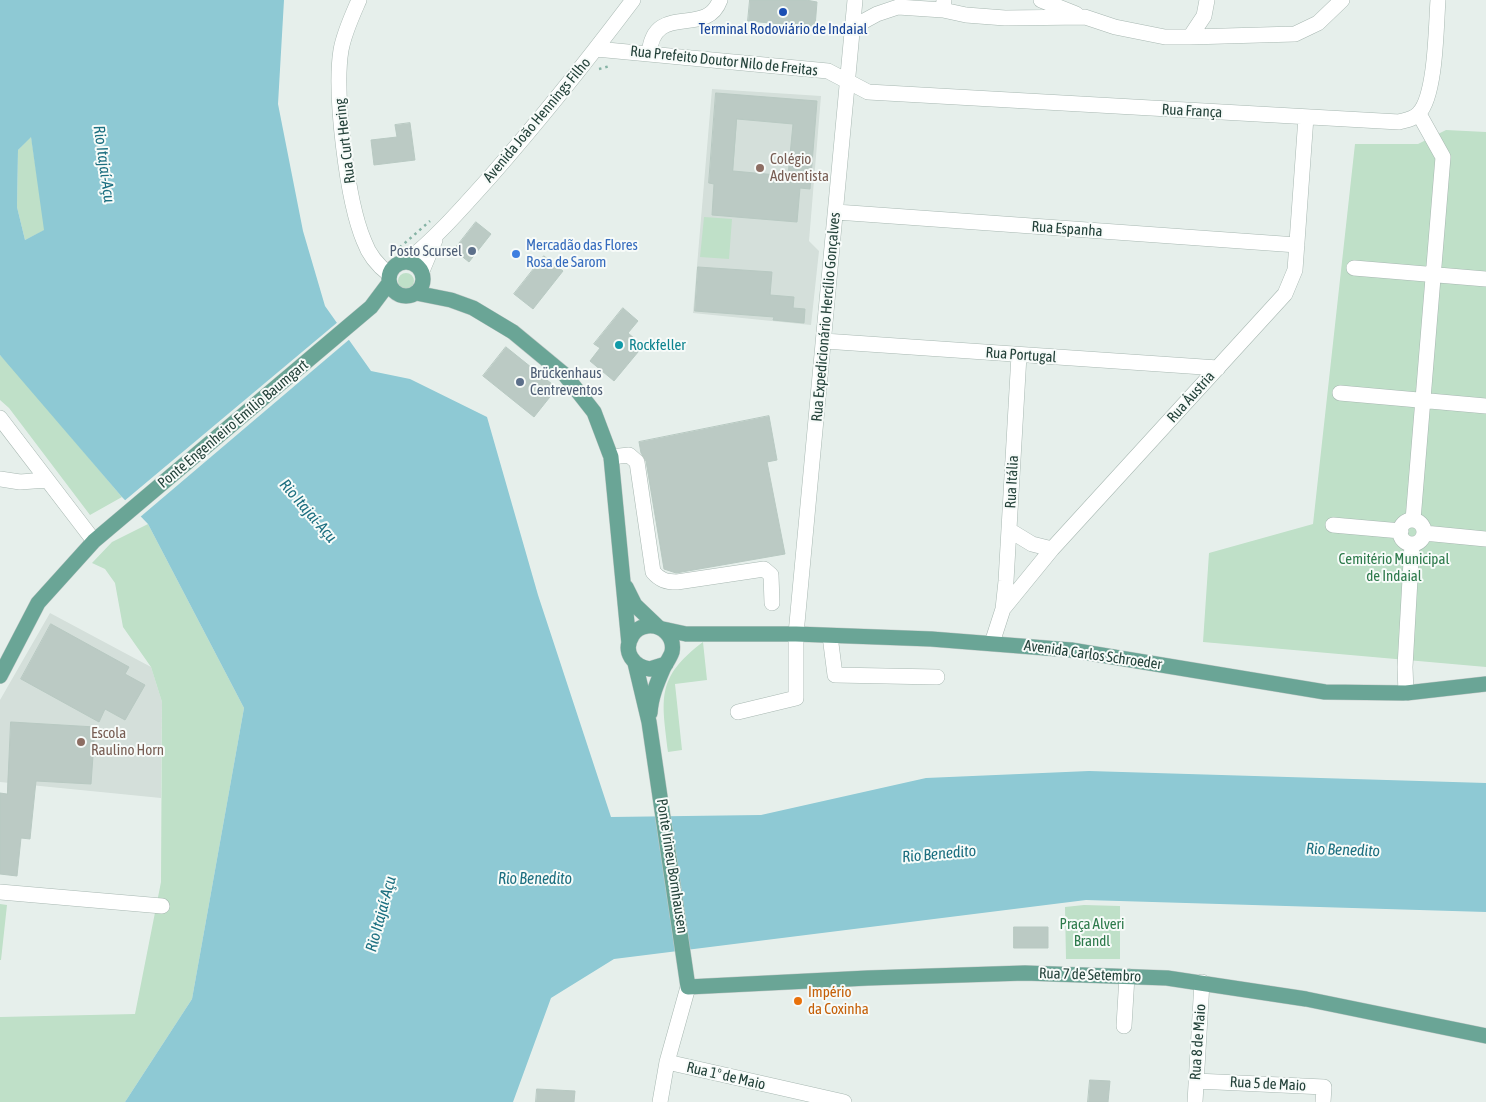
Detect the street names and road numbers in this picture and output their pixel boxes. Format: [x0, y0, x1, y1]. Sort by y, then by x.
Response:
street label: Rua Prefeito Doutor Nilo de Freitas [629, 42, 819, 80]
street label: Avenida João Hennings Filho [480, 54, 594, 186]
street label: Rua Curt Hering [331, 97, 359, 185]
street label: Rua França [1161, 100, 1223, 122]
street label: Rua Expedicionário Hercílio Gonçalves [808, 212, 844, 422]
street label: Rua Espanha [1031, 218, 1103, 240]
street label: Rua Portugal [985, 344, 1057, 366]
street label: Ponte Engenheiro Emílio Baumgart [154, 356, 312, 492]
street label: Rua Áustria [1163, 368, 1219, 426]
street label: Rua Itália [1002, 455, 1022, 509]
street label: Avenida Carlos Schroeder [1023, 636, 1163, 674]
street label: Ponte Irineu Bornhausen [652, 797, 692, 935]
street label: Rua 7 de Setembro [1039, 964, 1141, 986]
street label: Rua 8 de Maio [1186, 1003, 1210, 1081]
street label: Rua 1º de Maio [685, 1058, 767, 1094]
street label: Rua 5 de Maio [1229, 1073, 1307, 1095]

